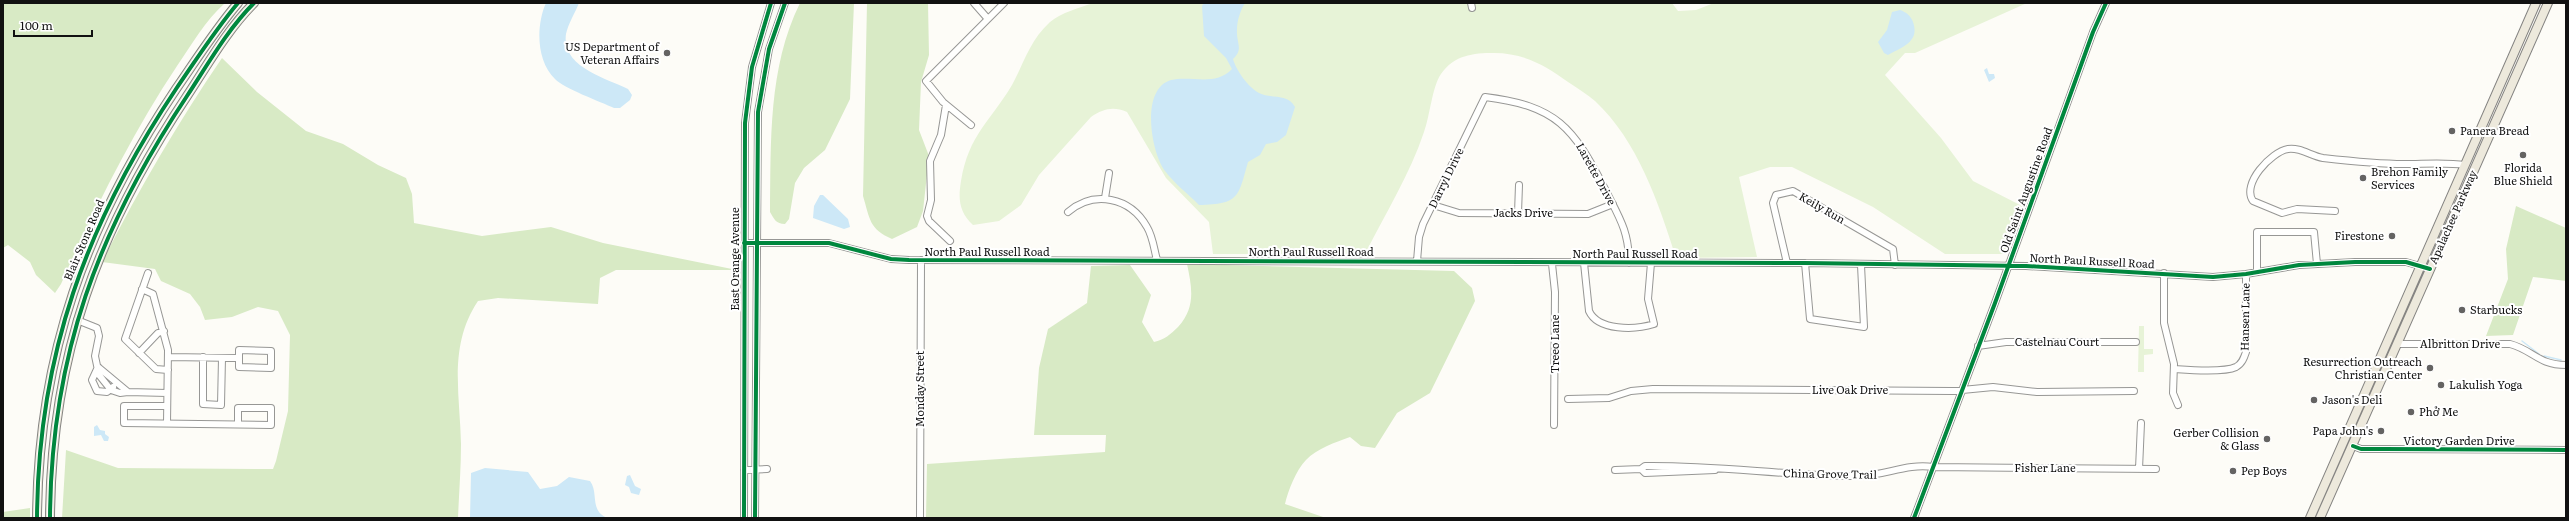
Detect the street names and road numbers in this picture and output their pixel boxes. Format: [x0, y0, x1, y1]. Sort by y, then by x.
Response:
street label: Old Saint Augustine Road [1995, 124, 2055, 255]
street label: Larette Drive [1573, 139, 1621, 208]
street label: Darryl Drive [1424, 144, 1467, 210]
street label: Apalachee Parkway [2424, 166, 2480, 266]
street label: Keily Run [1796, 187, 1849, 227]
street label: Blair Stone Road [59, 196, 108, 283]
street label: Jacks Drive [1493, 204, 1553, 220]
street label: East Orange Avenue [726, 207, 742, 311]
street label: North Paul Russell Road [924, 243, 1050, 259]
street label: North Paul Russell Road [1248, 243, 1374, 259]
street label: North Paul Russell Road [1572, 245, 1698, 261]
street label: North Paul Russell Road [2029, 249, 2155, 271]
street label: Hansen Lane [2235, 283, 2253, 351]
street label: Treeo Lane [1546, 314, 1562, 373]
street label: Castelnau Court [2015, 333, 2100, 349]
street label: Albritton Drive [2420, 335, 2501, 351]
street label: Monday Street [911, 350, 927, 427]
street label: Live Oak Drive [1812, 381, 1889, 397]
street label: Victory Garden Drive [2403, 432, 2515, 448]
street label: Fisher Lane [2014, 459, 2076, 475]
street label: China Grove Trail [1783, 464, 1877, 482]

